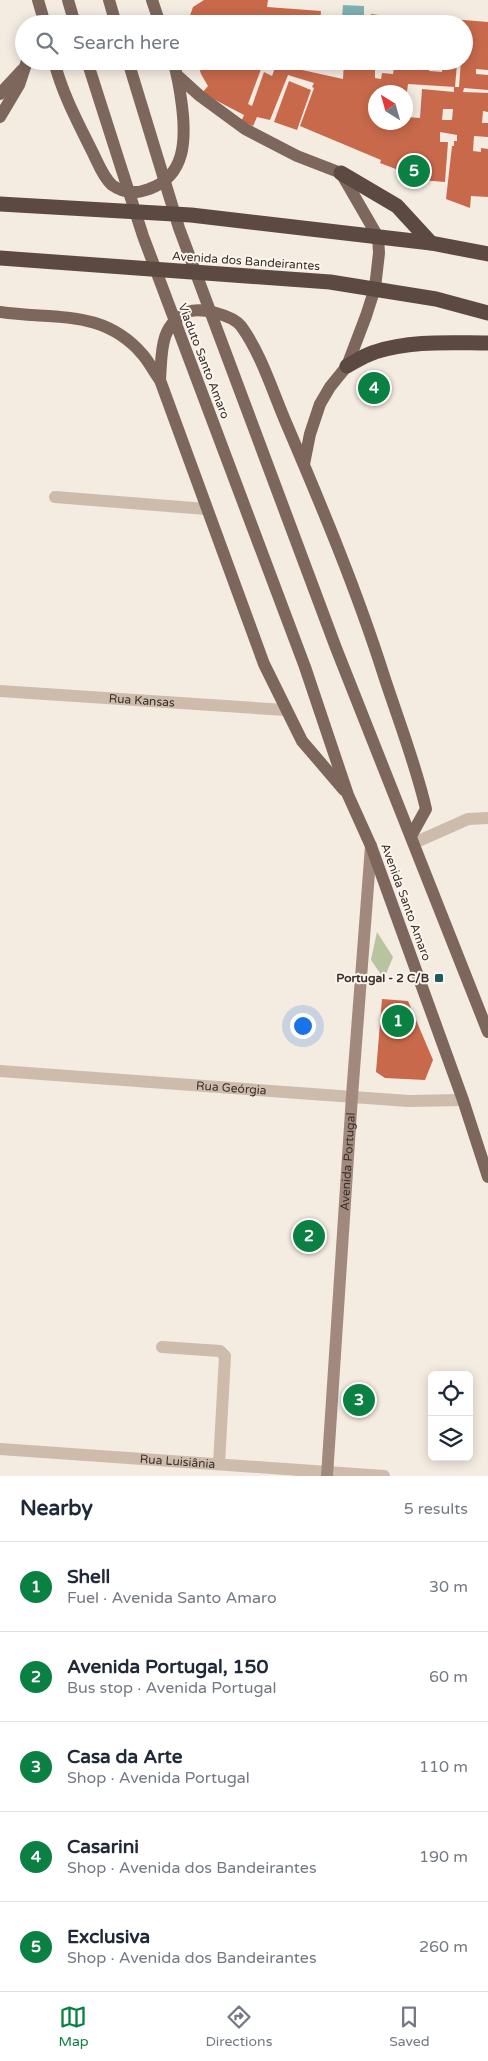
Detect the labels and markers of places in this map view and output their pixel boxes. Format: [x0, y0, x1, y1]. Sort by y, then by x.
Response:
pin: 5 [398, 152, 430, 190]
pin: 4 [358, 369, 390, 407]
place label: Portugal - 2 C/B [336, 971, 429, 986]
marker: Portugal - 2 C/B [433, 972, 445, 984]
pin: 1 [382, 1002, 414, 1040]
pin: 2 [293, 1217, 325, 1255]
pin: 3 [343, 1381, 375, 1419]

